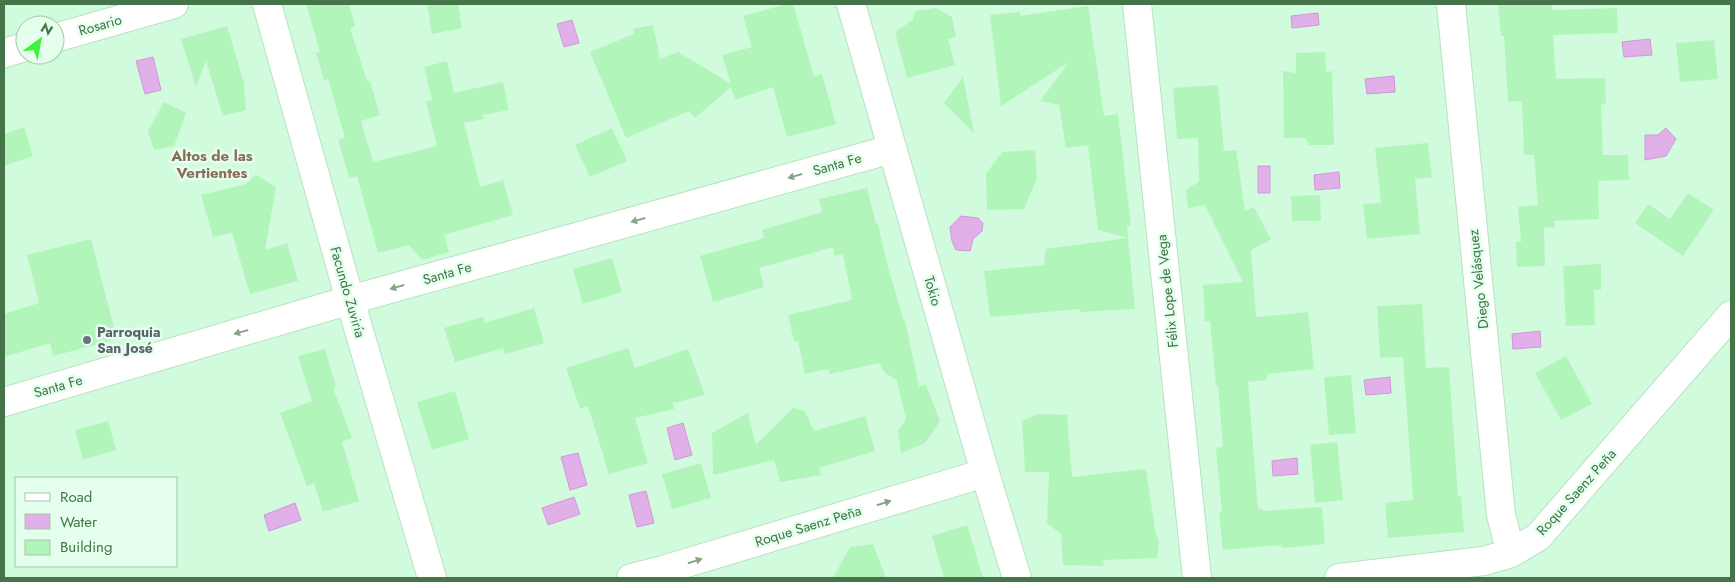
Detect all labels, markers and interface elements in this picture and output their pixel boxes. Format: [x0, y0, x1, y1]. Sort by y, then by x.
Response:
street label: Rosario [76, 9, 124, 41]
north arrow [15, 15, 65, 65]
text: N [37, 18, 57, 40]
district label: Altos de las Vertientes [170, 145, 253, 184]
street label: Santa Fe [810, 148, 864, 180]
one-way arrow [787, 172, 802, 180]
one-way arrow [630, 216, 645, 224]
street label: Diego Velásquez [1463, 228, 1493, 330]
street label: Félix Lope de Vega [1151, 234, 1183, 348]
street label: Facundo Zuviría [325, 244, 371, 340]
street label: Santa Fe [420, 257, 474, 289]
street label: Tokio [919, 274, 947, 309]
one-way arrow [390, 283, 405, 291]
place label: Parroquia San José [97, 322, 161, 358]
one-way arrow [234, 329, 249, 337]
marker: Parroquia San José [81, 334, 93, 346]
street label: Santa Fe [31, 370, 85, 402]
street label: Roque Saenz Peña [1532, 444, 1620, 540]
legend [15, 477, 178, 567]
text: Road [60, 486, 92, 508]
one-way arrow [876, 499, 891, 507]
street label: Roque Saenz Peña [752, 500, 864, 552]
text: Water [60, 511, 98, 533]
text: Building [60, 536, 112, 558]
one-way arrow [687, 556, 702, 564]

